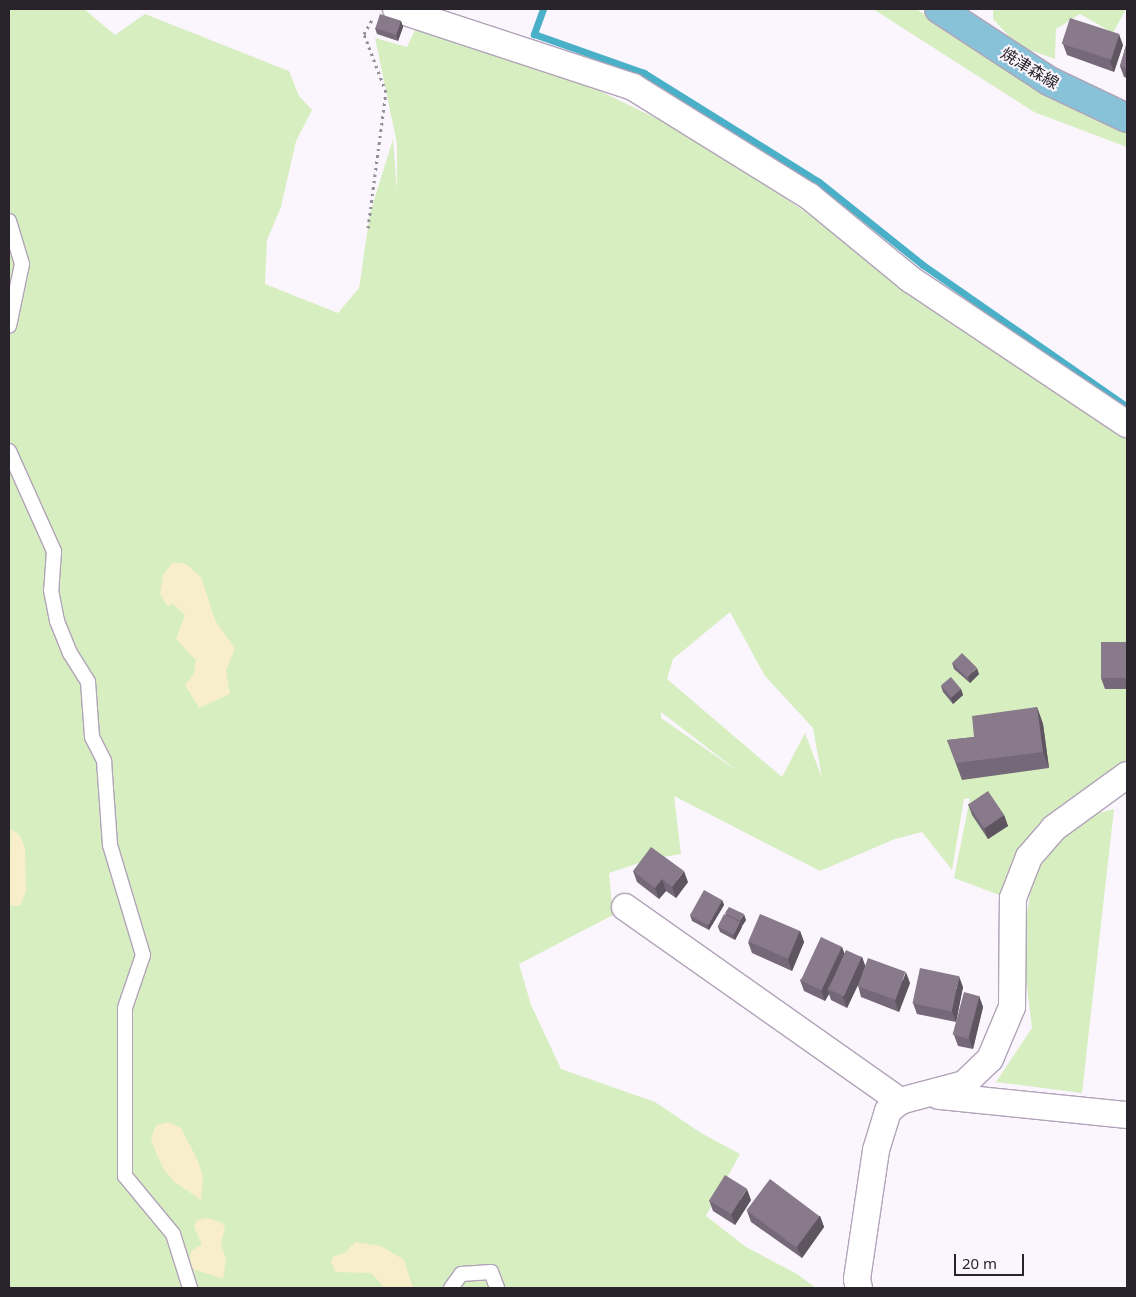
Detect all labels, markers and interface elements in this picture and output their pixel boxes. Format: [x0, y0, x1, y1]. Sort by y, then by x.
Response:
street label: 焼津森線 [998, 43, 1062, 93]
scale bar [956, 1244, 1026, 1276]
text: 20 m [962, 1253, 997, 1273]

